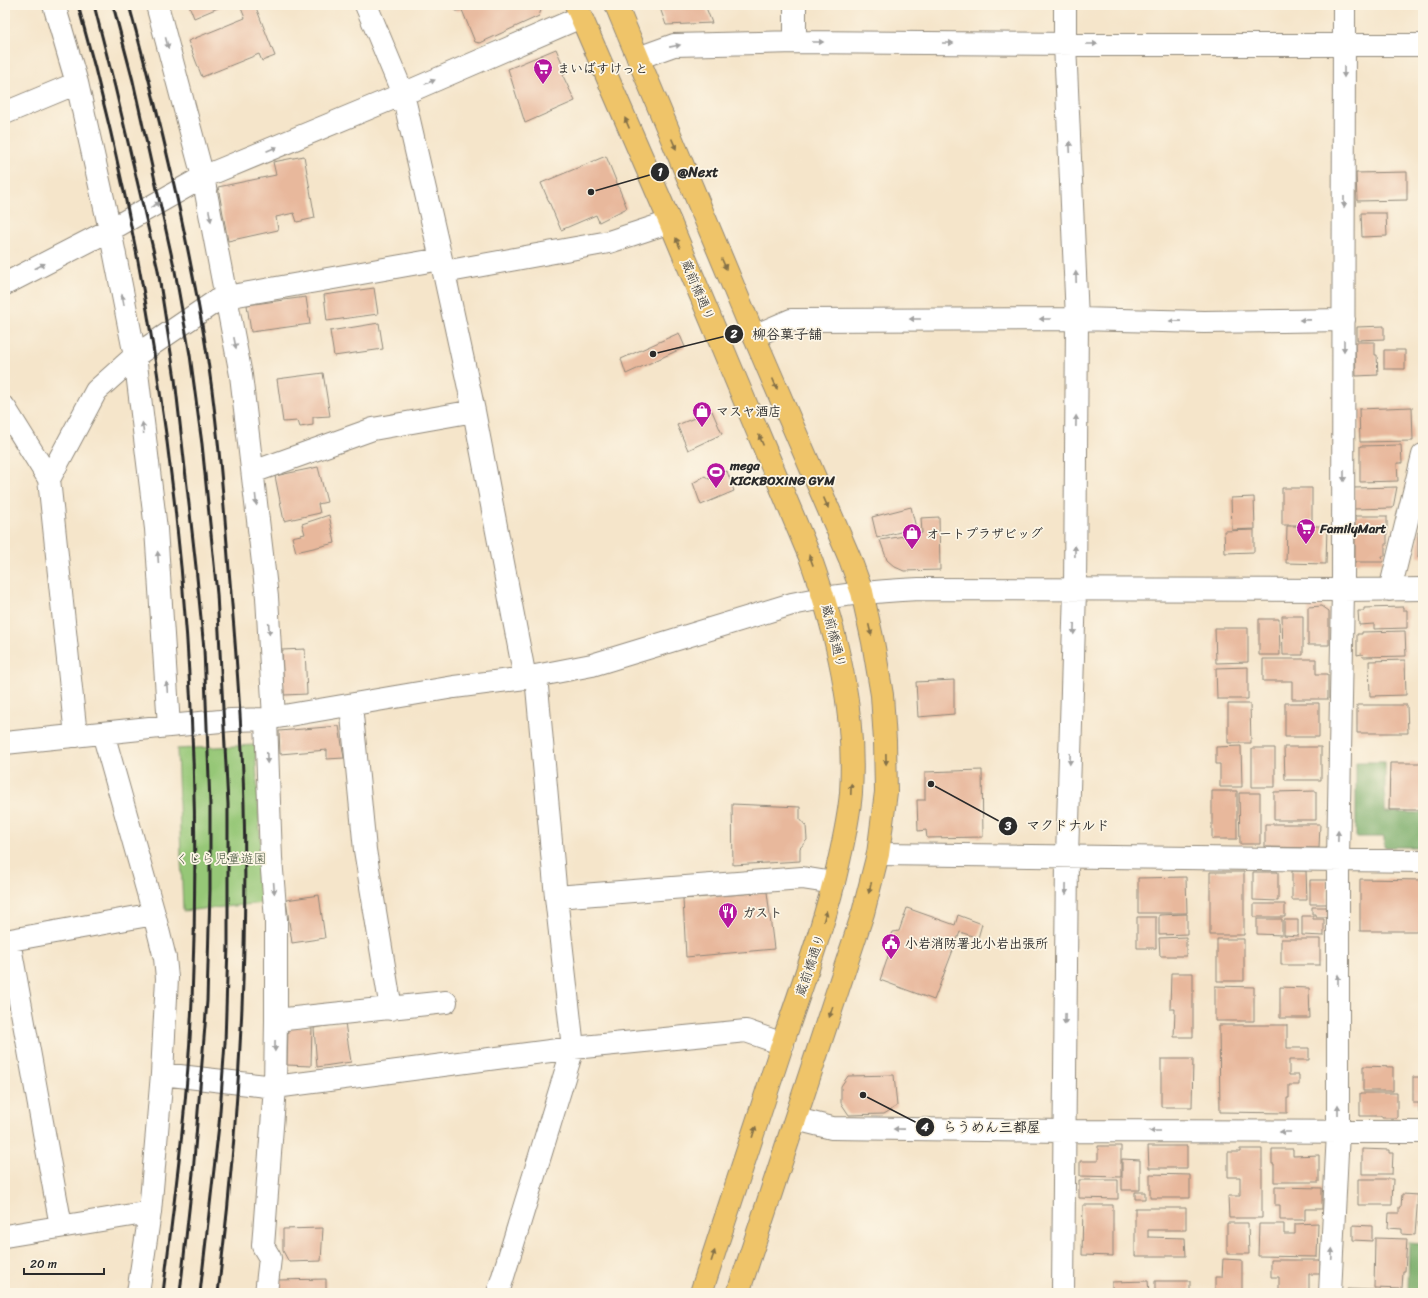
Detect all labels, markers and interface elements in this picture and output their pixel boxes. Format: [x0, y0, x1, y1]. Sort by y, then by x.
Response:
one-way arrow [164, 37, 170, 49]
one-way arrow [812, 39, 825, 45]
one-way arrow [942, 40, 955, 46]
one-way arrow [1086, 41, 1099, 47]
one-way arrow [668, 42, 681, 48]
supermarket icon: まいばすけっと [532, 57, 554, 85]
place label: まいばすけっと [557, 57, 648, 80]
one-way arrow [1341, 66, 1347, 79]
one-way arrow [425, 79, 437, 85]
one-way arrow [624, 117, 630, 129]
one-way arrow [671, 139, 677, 150]
one-way arrow [1067, 140, 1073, 153]
one-way arrow [266, 145, 278, 151]
callout: @Next [650, 159, 727, 185]
text: @Next [678, 160, 719, 185]
text: 1 [657, 161, 663, 183]
one-way arrow [1341, 196, 1347, 209]
one-way arrow [149, 201, 160, 208]
one-way arrow [208, 209, 214, 222]
one-way arrow [675, 237, 682, 249]
street label: 蔵前橋通り [675, 256, 721, 324]
one-way arrow [721, 259, 727, 270]
one-way arrow [34, 263, 46, 269]
one-way arrow [1072, 271, 1079, 283]
one-way arrow [120, 293, 126, 306]
one-way arrow [908, 316, 921, 322]
one-way arrow [1038, 316, 1051, 322]
one-way arrow [1298, 317, 1311, 323]
one-way arrow [1168, 318, 1181, 324]
callout: 柳谷菓子舗 [724, 321, 830, 347]
text: 柳谷菓子舗 [752, 322, 822, 347]
text: 2 [730, 323, 738, 345]
one-way arrow [233, 337, 239, 349]
one-way arrow [1341, 340, 1347, 353]
one-way arrow [772, 378, 778, 390]
shop icon: マスヤ酒店 [691, 400, 713, 428]
place label: マスヤ酒店 [716, 400, 781, 423]
one-way arrow [1073, 415, 1080, 427]
one-way arrow [140, 422, 146, 434]
one-way arrow [758, 435, 764, 446]
place label: mega KICKBOXING GYM [729, 454, 835, 492]
sports icon: mega KICKBOXING GYM [705, 461, 727, 489]
one-way arrow [1341, 470, 1347, 483]
one-way arrow [253, 494, 259, 506]
one-way arrow [823, 498, 829, 509]
supermarket icon: FamilyMart [1295, 517, 1317, 545]
place label: FamilyMart [1319, 517, 1387, 540]
shop icon: オートプラザビッグ [901, 522, 923, 550]
place label: オートプラザビッグ [926, 522, 1043, 545]
one-way arrow [1072, 544, 1078, 557]
one-way arrow [154, 551, 161, 563]
one-way arrow [807, 554, 813, 566]
street label: 蔵前橋通り [815, 602, 853, 670]
one-way arrow [265, 623, 272, 635]
one-way arrow [1070, 623, 1077, 635]
one-way arrow [868, 624, 874, 636]
one-way arrow [163, 681, 170, 693]
one-way arrow [264, 752, 271, 764]
one-way arrow [883, 753, 889, 766]
one-way arrow [1067, 753, 1073, 766]
one-way arrow [848, 782, 854, 795]
callout: マクドナルド [998, 813, 1118, 839]
text: マクドナルド [1026, 813, 1110, 838]
text: 3 [1004, 815, 1012, 837]
one-way arrow [1335, 830, 1342, 842]
park label: くじら児童遊園 [175, 847, 267, 870]
one-way arrow [866, 881, 872, 894]
one-way arrow [270, 882, 277, 894]
one-way arrow [1063, 883, 1070, 895]
restaurant icon: ガスト [717, 901, 739, 929]
place label: ガスト [742, 901, 782, 924]
one-way arrow [823, 910, 829, 922]
street label: 蔵前橋通り [789, 931, 831, 999]
public building icon: 小岩消防署北小岩出張所 [880, 932, 902, 960]
place label: 小岩消防署北小岩出張所 [905, 932, 1048, 955]
one-way arrow [1335, 973, 1341, 986]
one-way arrow [828, 1006, 834, 1018]
one-way arrow [1062, 1013, 1068, 1026]
one-way arrow [272, 1040, 279, 1052]
one-way arrow [1335, 1103, 1341, 1116]
callout: らうめん三都屋 [915, 1114, 1049, 1140]
text: らうめん三都屋 [943, 1115, 1041, 1140]
text: 4 [920, 1116, 929, 1138]
one-way arrow [751, 1126, 757, 1138]
one-way arrow [892, 1126, 905, 1132]
one-way arrow [1148, 1128, 1161, 1134]
one-way arrow [1278, 1129, 1291, 1135]
one-way arrow [1329, 1247, 1335, 1260]
scale bar [24, 1250, 104, 1276]
one-way arrow [711, 1250, 717, 1262]
text: 20 m [30, 1253, 57, 1275]

